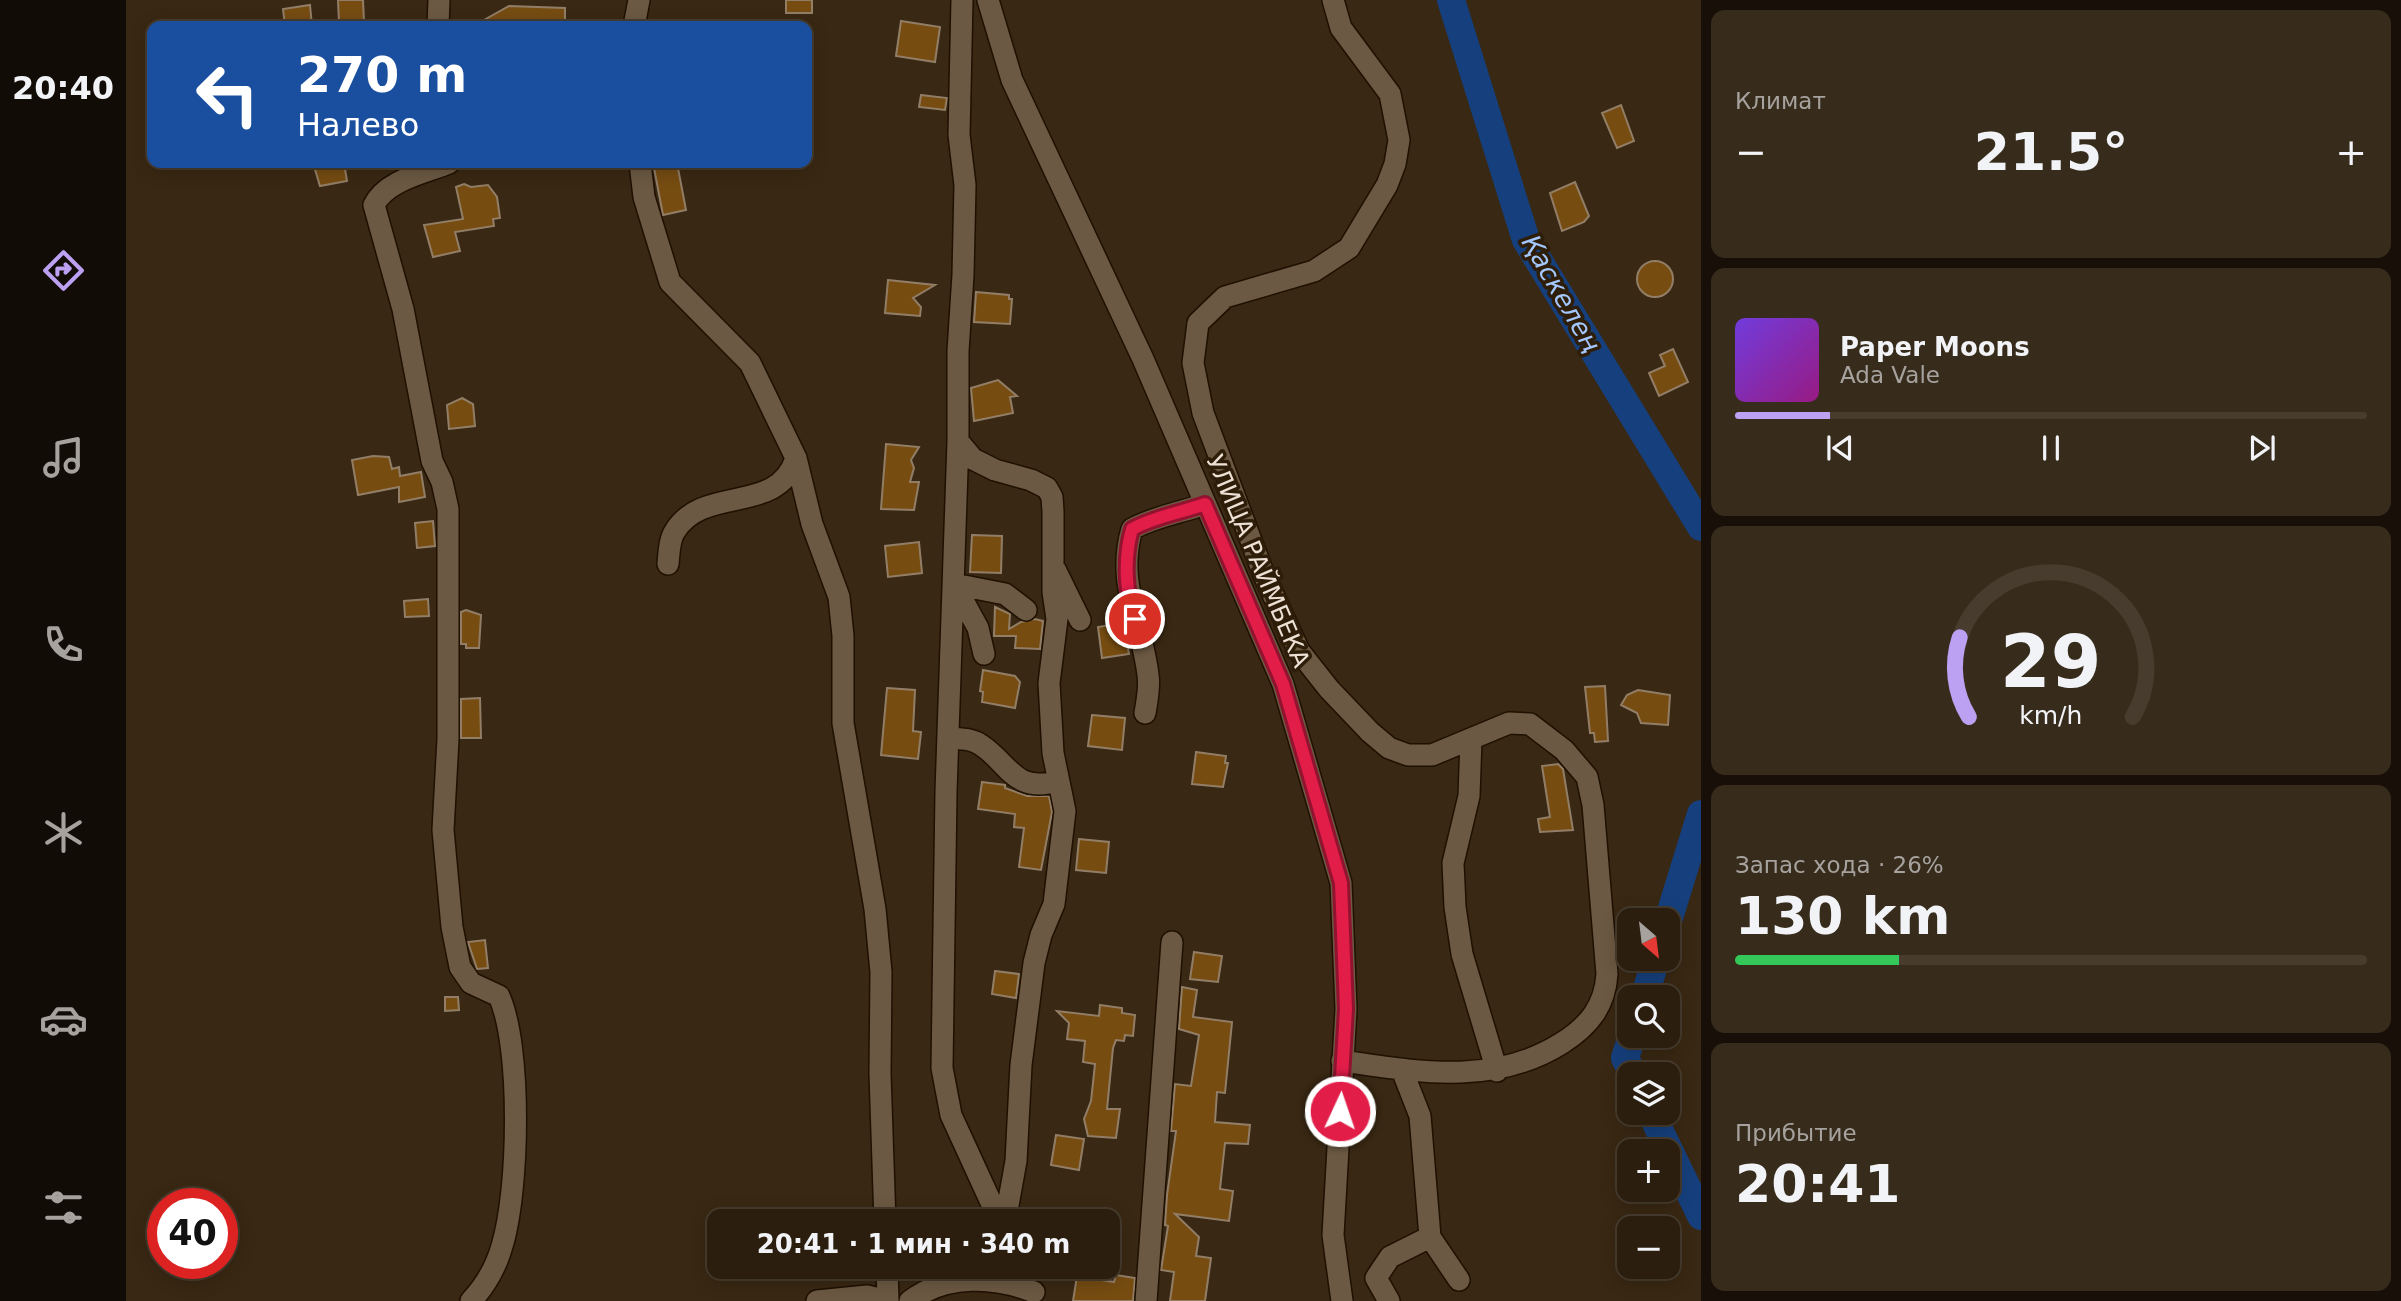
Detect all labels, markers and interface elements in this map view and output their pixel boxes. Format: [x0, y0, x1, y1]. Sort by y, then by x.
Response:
text: 270 m [297, 47, 467, 104]
icon: left [182, 49, 273, 140]
text: 20:40 [12, 69, 114, 107]
text: Климат [1735, 88, 1826, 114]
text: Налево [297, 106, 419, 144]
text: 21.5° [1974, 122, 2128, 182]
text: − [1735, 130, 1767, 174]
text: + [2335, 130, 2367, 174]
water label: Қаскелең [1515, 229, 1607, 357]
icon: directions [39, 246, 88, 295]
text: Paper Moons [1840, 332, 2030, 362]
text: Ada Vale [1840, 362, 1940, 388]
icon: previous [1821, 429, 1859, 467]
icon: pause [2032, 429, 2070, 467]
icon: next [2243, 429, 2281, 467]
icon: music [39, 433, 88, 482]
street label: УЛИЦА РАЙМБЕКА [1201, 450, 1317, 672]
pin [1105, 589, 1165, 649]
icon: arrive [1116, 600, 1154, 638]
text: 29 [2000, 619, 2102, 704]
icon: phone [39, 620, 88, 669]
text: km/h [2019, 700, 2083, 729]
icon: climate [39, 808, 88, 857]
text: Запас хода · 26% [1735, 852, 1944, 878]
text: 130 km [1735, 886, 1950, 946]
north arrow [1617, 908, 1680, 971]
map controls [1617, 908, 1680, 1279]
button: search [1617, 985, 1680, 1048]
icon: car [39, 995, 88, 1044]
button: layers [1617, 1062, 1680, 1125]
position arrow [1303, 1074, 1377, 1148]
text: Прибытие [1735, 1120, 1857, 1146]
button: + [1617, 1139, 1680, 1202]
text: 20:41 [1735, 1154, 1901, 1214]
icon: filters [39, 1183, 88, 1232]
speed limit sign: 40 [147, 1188, 238, 1279]
button: − [1617, 1216, 1680, 1279]
text: 20:41 · 1 мин · 340 m [757, 1229, 1070, 1259]

